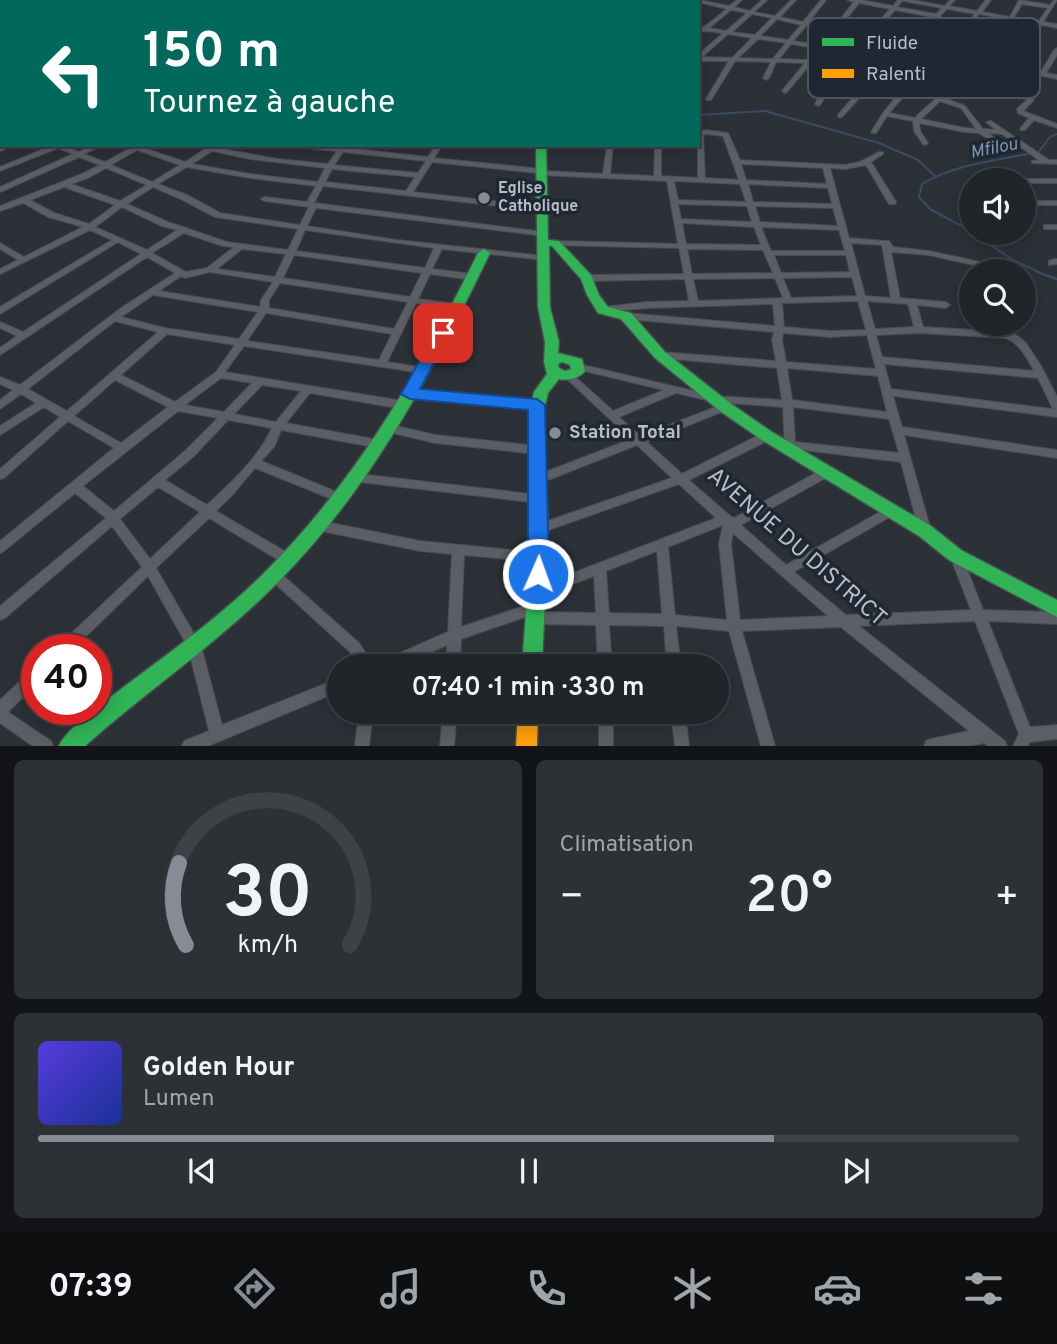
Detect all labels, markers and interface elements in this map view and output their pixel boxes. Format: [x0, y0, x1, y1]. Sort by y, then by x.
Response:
legend [808, 18, 1040, 98]
text: 150 m [143, 23, 280, 85]
icon: left [28, 28, 119, 119]
text: Fluide [866, 32, 918, 56]
text: Ralenti [866, 63, 926, 87]
text: Tournez à gauche [143, 84, 395, 124]
water label: Mfilou [968, 133, 1020, 165]
map controls [959, 168, 1036, 336]
button: sound [959, 168, 1036, 245]
place label: Eglise Catholique [498, 179, 578, 217]
marker: Eglise Catholique [476, 190, 492, 206]
button: search [959, 259, 1036, 336]
pin [413, 303, 473, 363]
icon: arrive [424, 314, 462, 352]
place label: Station Total [569, 421, 681, 445]
marker: Station Total [547, 425, 563, 441]
street label: AVENUE DU DISTRICT [700, 462, 892, 634]
position arrow [501, 537, 575, 611]
speed limit sign: 40 [21, 634, 112, 725]
text: 07:40 · 1 min · 330 m [411, 672, 645, 705]
text: Climatisation [560, 831, 694, 860]
text: 30 [223, 852, 313, 944]
text: 20° [746, 865, 833, 931]
text: − [560, 874, 584, 923]
text: + [994, 874, 1019, 923]
text: km/h [237, 930, 298, 962]
text: Golden Hour [143, 1052, 294, 1085]
text: Lumen [143, 1085, 214, 1114]
icon: previous [183, 1152, 221, 1190]
icon: pause [510, 1152, 548, 1190]
icon: next [837, 1152, 875, 1190]
icon: directions [230, 1264, 279, 1313]
icon: music [376, 1264, 425, 1313]
icon: phone [522, 1264, 571, 1313]
icon: climate [668, 1264, 717, 1313]
icon: car [813, 1264, 862, 1313]
icon: filters [959, 1264, 1008, 1313]
text: 07:39 [48, 1268, 133, 1308]

